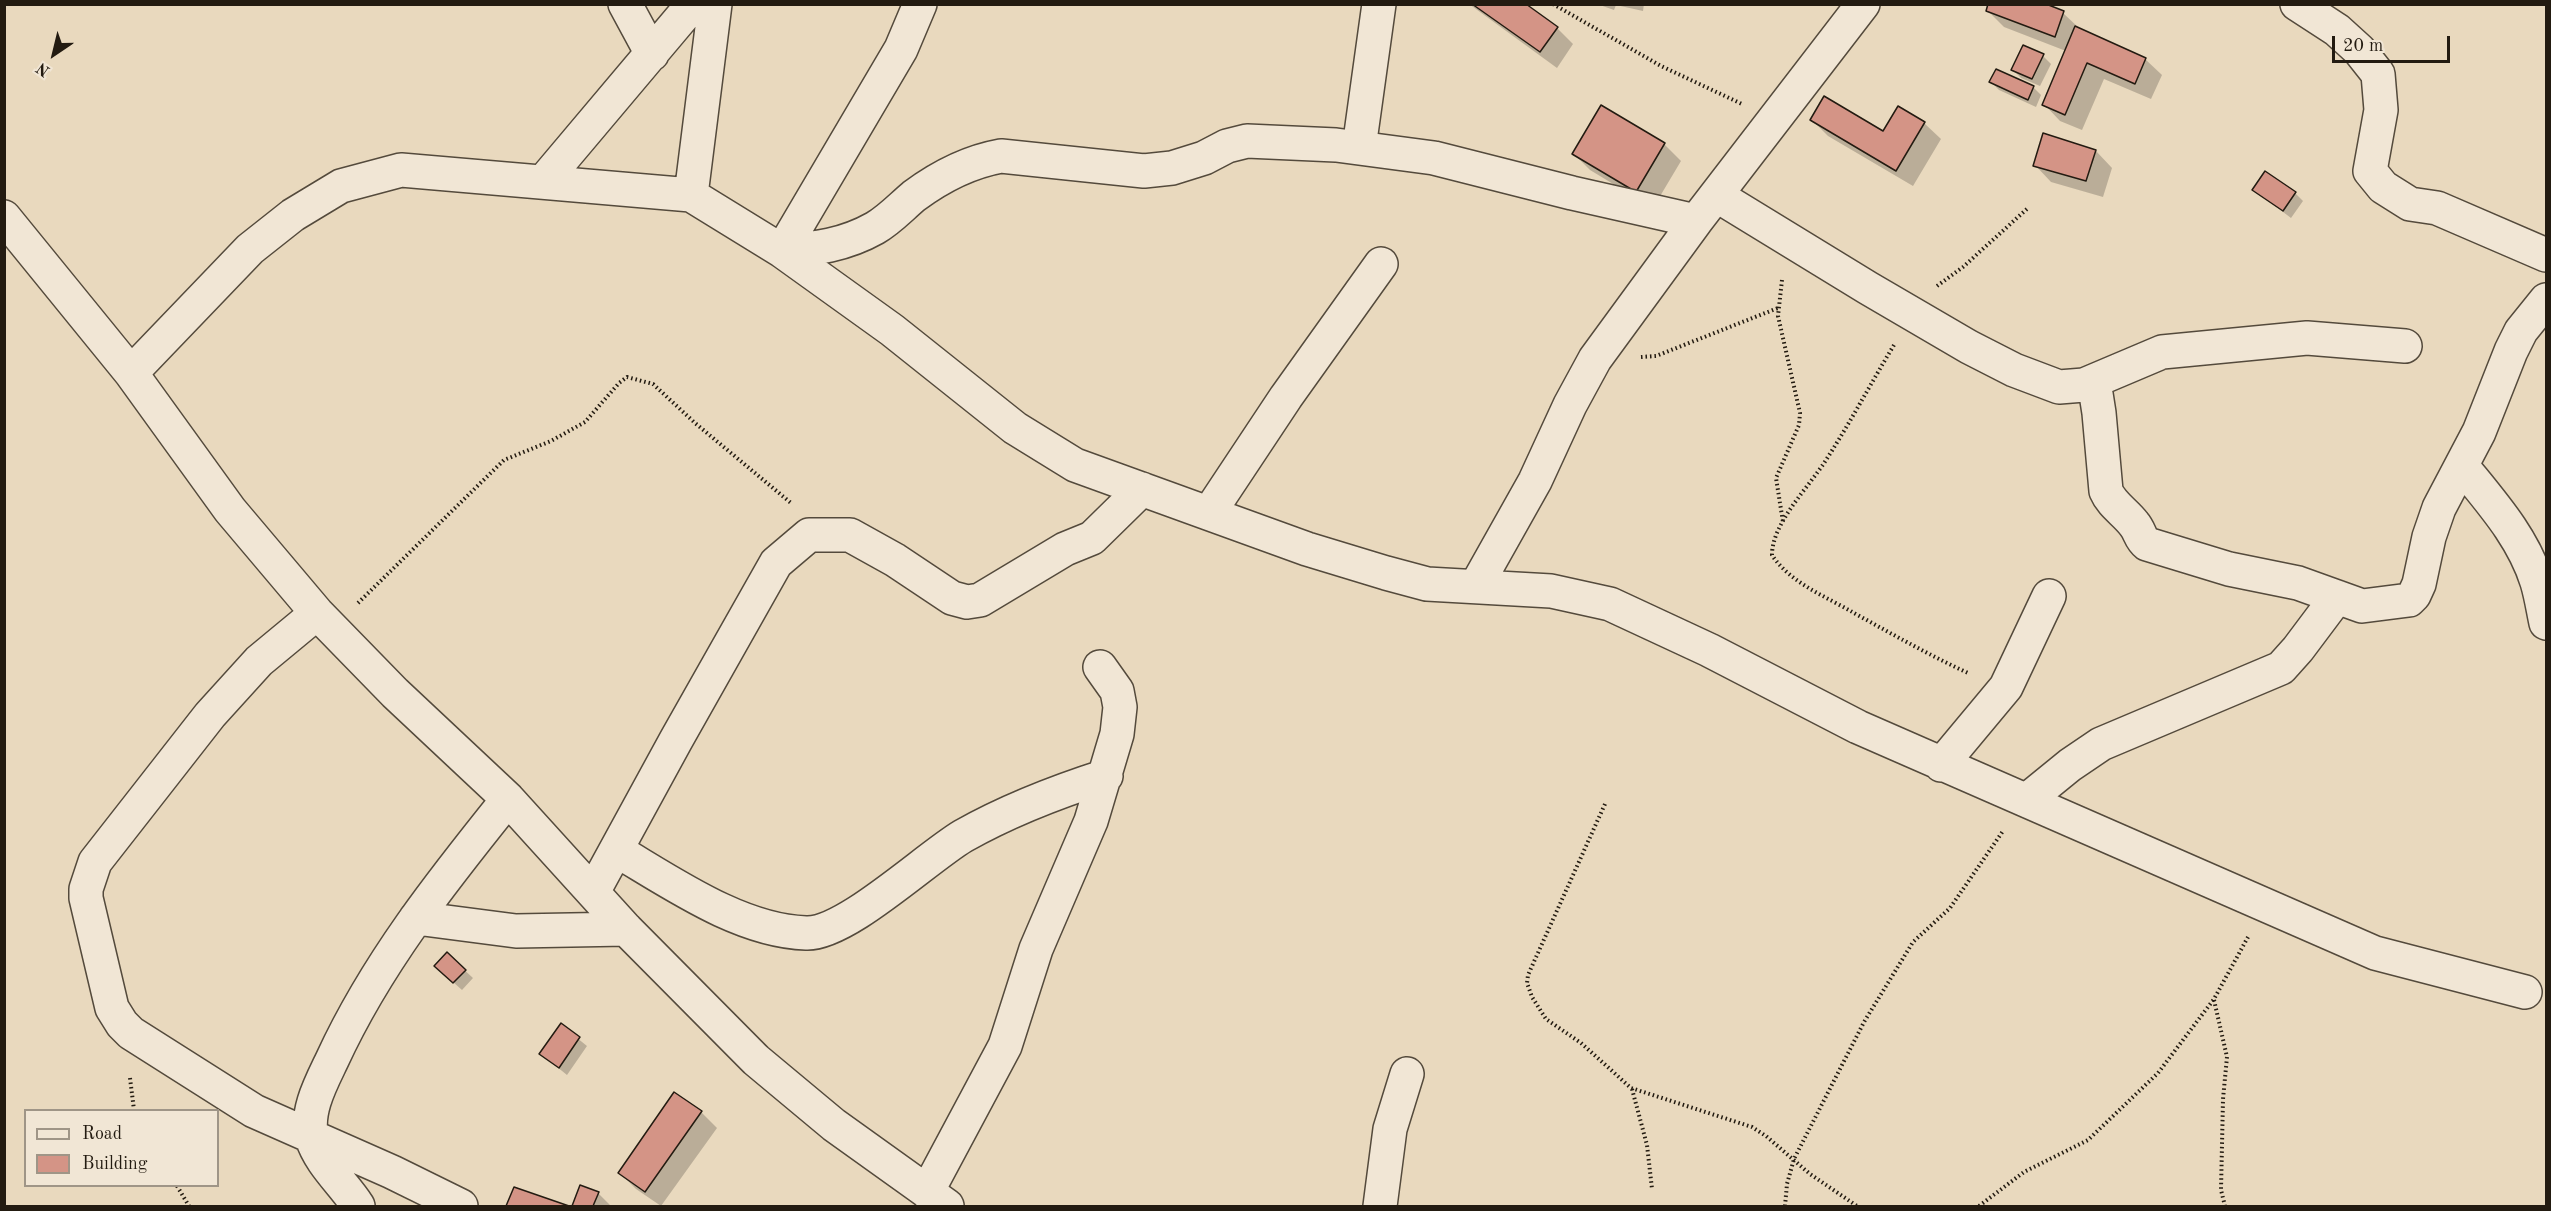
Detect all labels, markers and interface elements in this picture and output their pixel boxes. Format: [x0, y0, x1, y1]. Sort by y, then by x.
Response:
north arrow [24, 24, 84, 84]
scale bar [2335, 24, 2454, 62]
text: 20 m [2343, 37, 2383, 55]
text: N [34, 59, 53, 79]
legend [24, 1109, 219, 1187]
text: Road [82, 1125, 122, 1143]
text: Building [82, 1155, 147, 1173]

